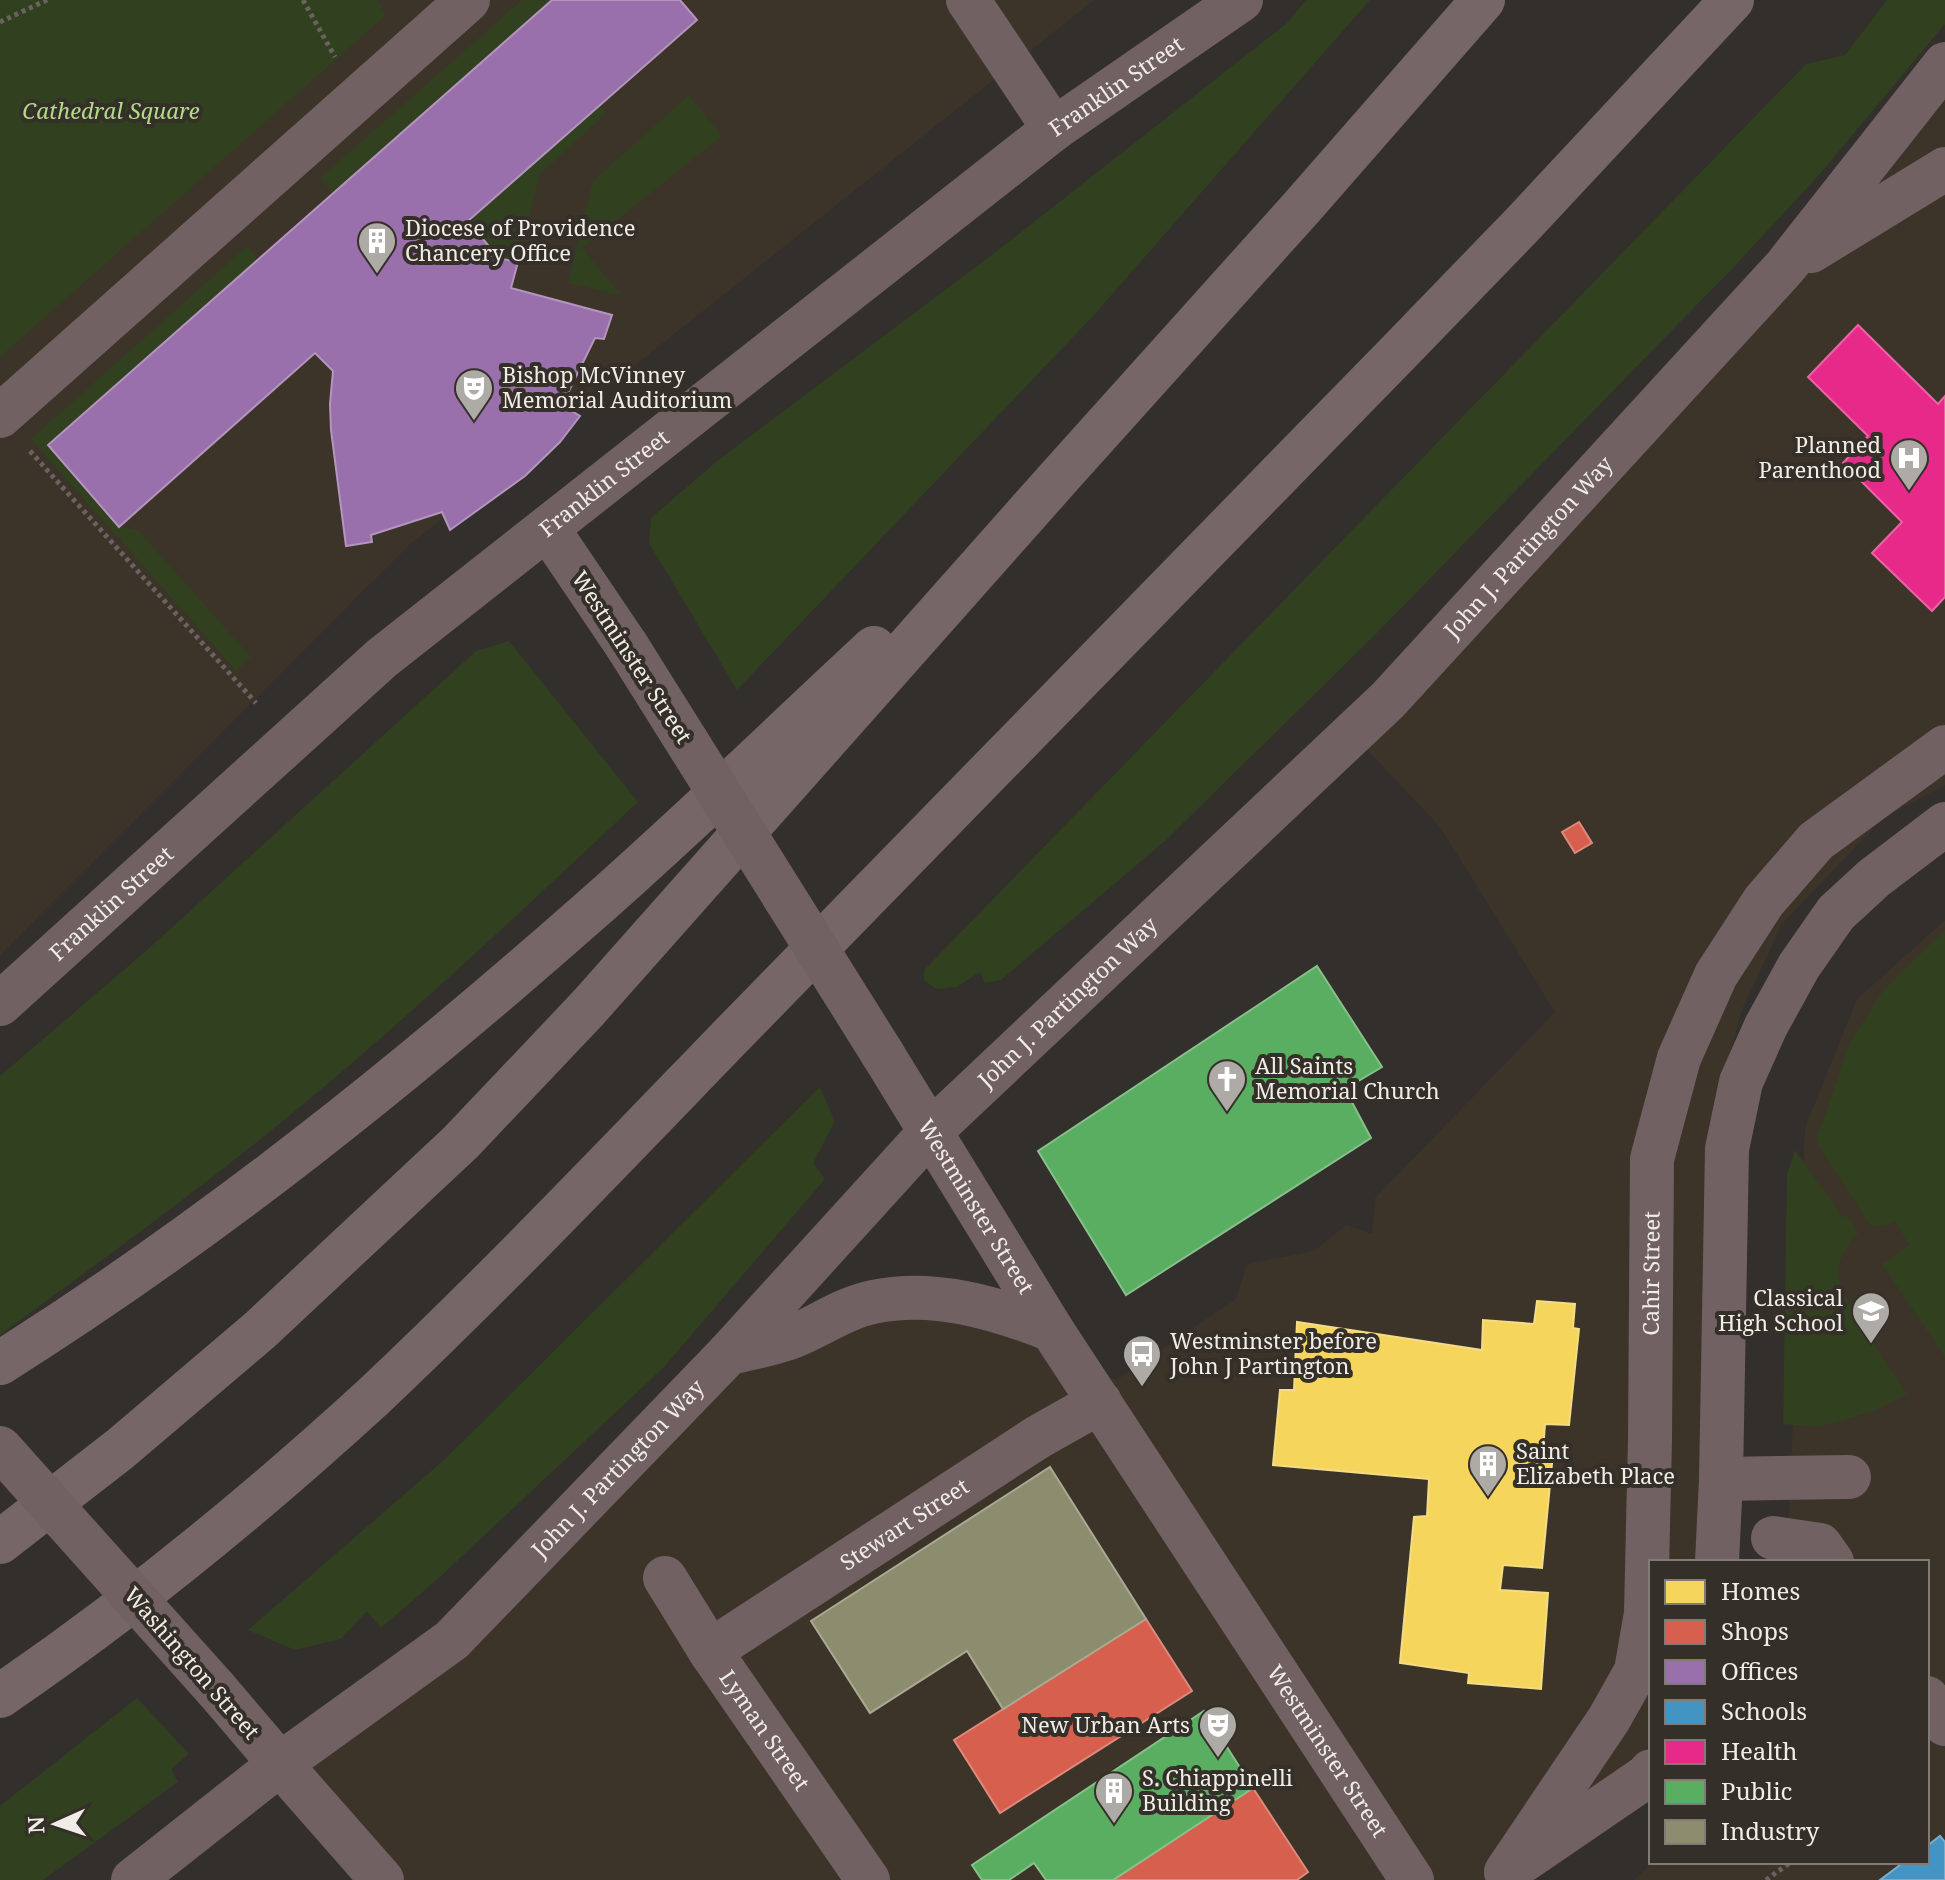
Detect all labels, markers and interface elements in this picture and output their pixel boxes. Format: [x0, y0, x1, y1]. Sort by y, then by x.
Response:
street label: Franklin Street [1042, 28, 1189, 142]
park label: Cathedral Square [22, 95, 200, 125]
place label: Diocese of Providence Chancery Office [405, 212, 635, 267]
building icon: Diocese of Providence Chancery Office [356, 220, 398, 275]
place label: Bishop McVinney Memorial Auditorium [502, 359, 733, 414]
theatre icon: Bishop McVinney Memorial Auditorium [453, 367, 495, 422]
street label: Franklin Street [532, 422, 675, 543]
place label: Planned Parenthood [1758, 429, 1881, 484]
hospital icon: Planned Parenthood [1888, 437, 1930, 492]
street label: John J. Partington Way [1436, 449, 1619, 645]
street label: Westminster Street [566, 564, 700, 749]
street label: Franklin Street [42, 838, 179, 967]
street label: John J. Partington Way [970, 909, 1164, 1094]
place label: All Saints Memorial Church [1255, 1050, 1440, 1105]
church icon: All Saints Memorial Church [1206, 1058, 1248, 1113]
street label: Westminster Street [912, 1113, 1042, 1299]
street label: Cahir Street [1635, 1211, 1666, 1336]
place label: Classical High School [1718, 1282, 1843, 1337]
school or university icon: Classical High School [1850, 1290, 1892, 1345]
place label: Westminster before John J Partington [1169, 1325, 1377, 1380]
bus stop icon: Westminster before John J Partington [1121, 1333, 1163, 1388]
street label: John J. Partington Way [523, 1372, 710, 1564]
place label: Saint Elizabeth Place [1516, 1435, 1675, 1490]
building icon: Saint Elizabeth Place [1467, 1443, 1509, 1498]
street label: Stewart Street [834, 1470, 974, 1576]
legend [1649, 1560, 1929, 1864]
text: Homes [1721, 1574, 1800, 1607]
street label: Washington Street [118, 1580, 267, 1745]
text: Shops [1721, 1614, 1789, 1647]
text: Offices [1721, 1654, 1798, 1687]
street label: Westminster Street [1261, 1658, 1396, 1842]
street label: Lyman Street [713, 1664, 818, 1796]
text: Schools [1721, 1694, 1807, 1727]
theatre icon: New Urban Arts [1197, 1704, 1239, 1759]
place label: New Urban Arts [1021, 1709, 1190, 1739]
text: Health [1721, 1734, 1798, 1767]
place label: S. Chiappinelli Building [1142, 1762, 1293, 1817]
building icon: S. Chiappinelli Building [1093, 1770, 1135, 1825]
text: Public [1721, 1774, 1792, 1807]
north arrow [16, 1784, 96, 1864]
text: Industry [1721, 1814, 1820, 1847]
text: N [20, 1816, 50, 1835]

